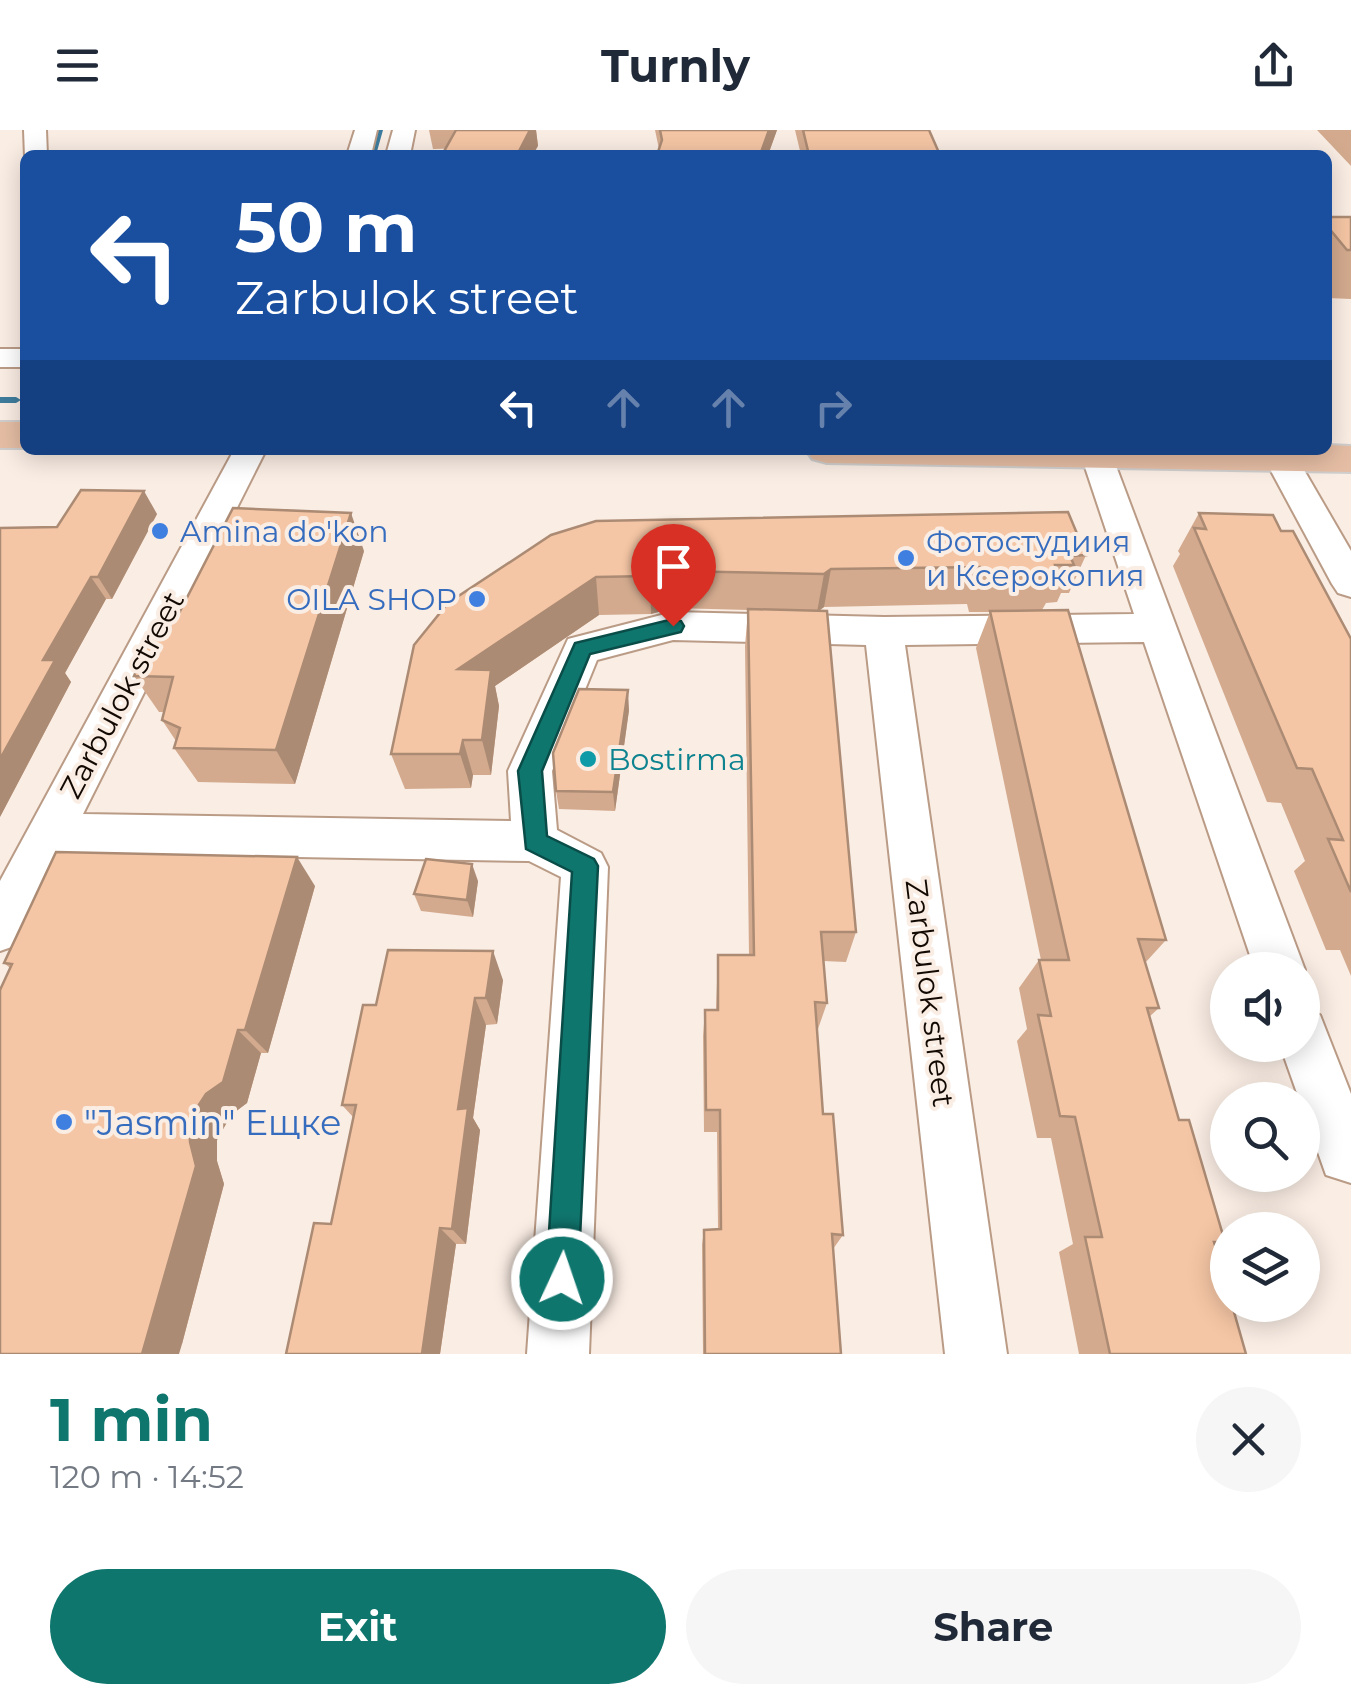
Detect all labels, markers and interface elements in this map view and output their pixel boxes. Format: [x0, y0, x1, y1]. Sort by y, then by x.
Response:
icon: menu [50, 38, 105, 93]
text: Turnly [601, 38, 750, 93]
icon: share [1246, 38, 1301, 93]
text: 50 m [235, 184, 417, 270]
icon: left [70, 190, 200, 320]
text: Zarbulok street [235, 270, 579, 325]
icon: left [491, 380, 546, 435]
icon: ahead [596, 380, 651, 435]
icon: ahead [701, 380, 756, 435]
icon: right [806, 380, 861, 435]
place label: Amina do'kon [180, 513, 388, 550]
marker: Amina do'kon [149, 520, 171, 542]
place label: Фотостудиия и Ксерокопия [926, 523, 1145, 594]
pin [631, 524, 716, 627]
icon: arrive [646, 539, 701, 594]
marker: Фотостудиия и Ксерокопия [895, 547, 917, 569]
place label: OILA SHOP [286, 581, 457, 618]
street label: Zarbulok street [52, 585, 192, 805]
marker: OILA SHOP [466, 588, 488, 610]
place label: Bostirma [608, 741, 746, 778]
marker: Bostirma [577, 748, 599, 770]
street label: Zarbulok street [898, 877, 962, 1109]
map controls [1210, 952, 1320, 1322]
button: sound [1210, 952, 1320, 1062]
button: search [1210, 1082, 1320, 1192]
place label: "Jasmin" Ещке [84, 1101, 342, 1144]
marker: "Jasmin" Ещке [53, 1111, 75, 1133]
button: layers [1210, 1212, 1320, 1322]
position arrow [510, 1227, 614, 1331]
text: 1 min [50, 1383, 213, 1456]
button: close [1196, 1387, 1301, 1492]
text: 120 m · 14:52 [50, 1457, 244, 1496]
button: Exit [50, 1569, 666, 1684]
button: Share [686, 1569, 1301, 1684]

